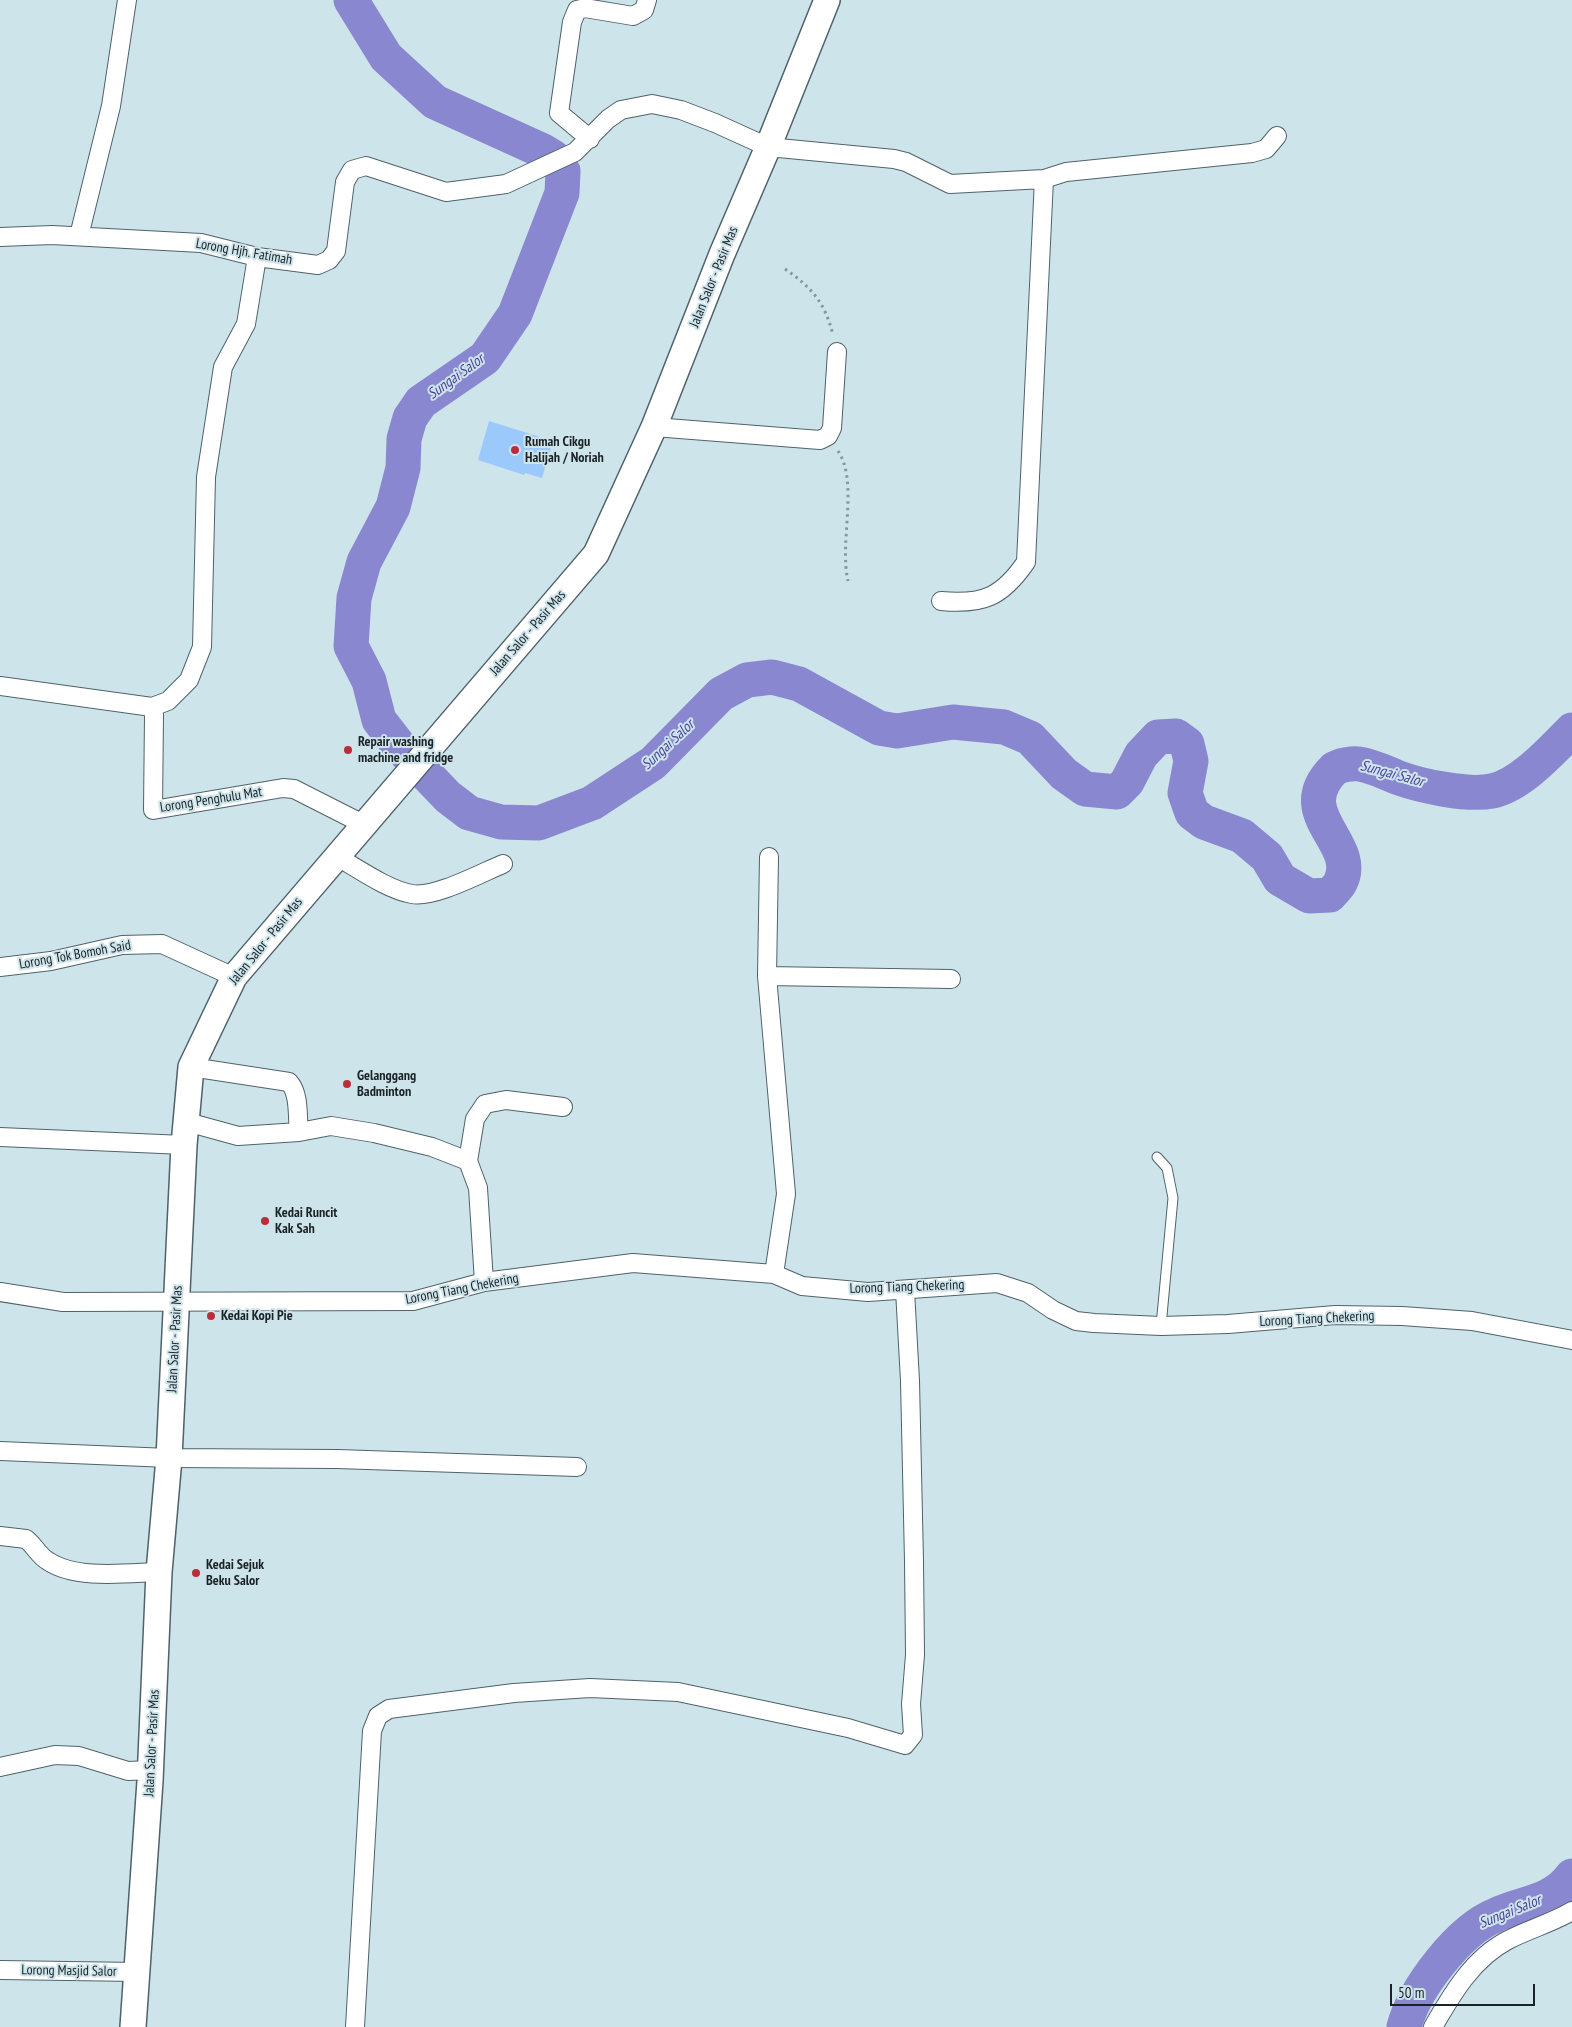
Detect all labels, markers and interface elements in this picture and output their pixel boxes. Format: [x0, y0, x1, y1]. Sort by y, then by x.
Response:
street label: Jalan Salor - Pasir Mas [686, 224, 742, 330]
street label: Lorong Hjh. Fatimah [194, 235, 294, 269]
water label: Sungai Salor [424, 351, 488, 403]
place label: Rumah Cikgu Halijah / Noriah [525, 434, 604, 467]
marker: Rumah Cikgu Halijah / Noriah [509, 444, 521, 456]
street label: Jalan Salor - Pasir Mas [487, 587, 569, 679]
water label: Sungai Salor [638, 716, 698, 774]
place label: Repair washing machine and fridge [358, 734, 453, 766]
marker: Repair washing machine and fridge [342, 744, 354, 756]
water label: Sungai Salor [1358, 757, 1426, 791]
street label: Lorong Penghulu Mat [159, 784, 263, 816]
street label: Jalan Salor - Pasir Mas [226, 894, 306, 988]
street label: Lorong Tok Bomoh Said [18, 937, 132, 973]
place label: Gelanggang Badminton [357, 1068, 416, 1100]
marker: Gelanggang Badminton [341, 1078, 353, 1090]
place label: Kedai Runcit Kak Sah [275, 1205, 337, 1238]
marker: Kedai Runcit Kak Sah [259, 1215, 271, 1227]
street label: Lorong Tiang Chekering [404, 1270, 520, 1308]
street label: Lorong Tiang Chekering [849, 1277, 965, 1297]
street label: Jalan Salor - Pasir Mas [164, 1285, 186, 1393]
place label: Kedai Kopi Pie [221, 1308, 293, 1324]
street label: Lorong Tiang Chekering [1259, 1308, 1375, 1330]
marker: Kedai Kopi Pie [205, 1310, 217, 1322]
place label: Kedai Sejuk Beku Salor [206, 1557, 264, 1590]
marker: Kedai Sejuk Beku Salor [190, 1567, 202, 1579]
street label: Jalan Salor - Pasir Mas [141, 1689, 163, 1797]
water label: Sungai Salor [1477, 1891, 1543, 1933]
street label: Lorong Masjid Salor [21, 1962, 117, 1980]
scale bar [1392, 1974, 1537, 2006]
text: 50 m [1398, 1983, 1424, 2002]

